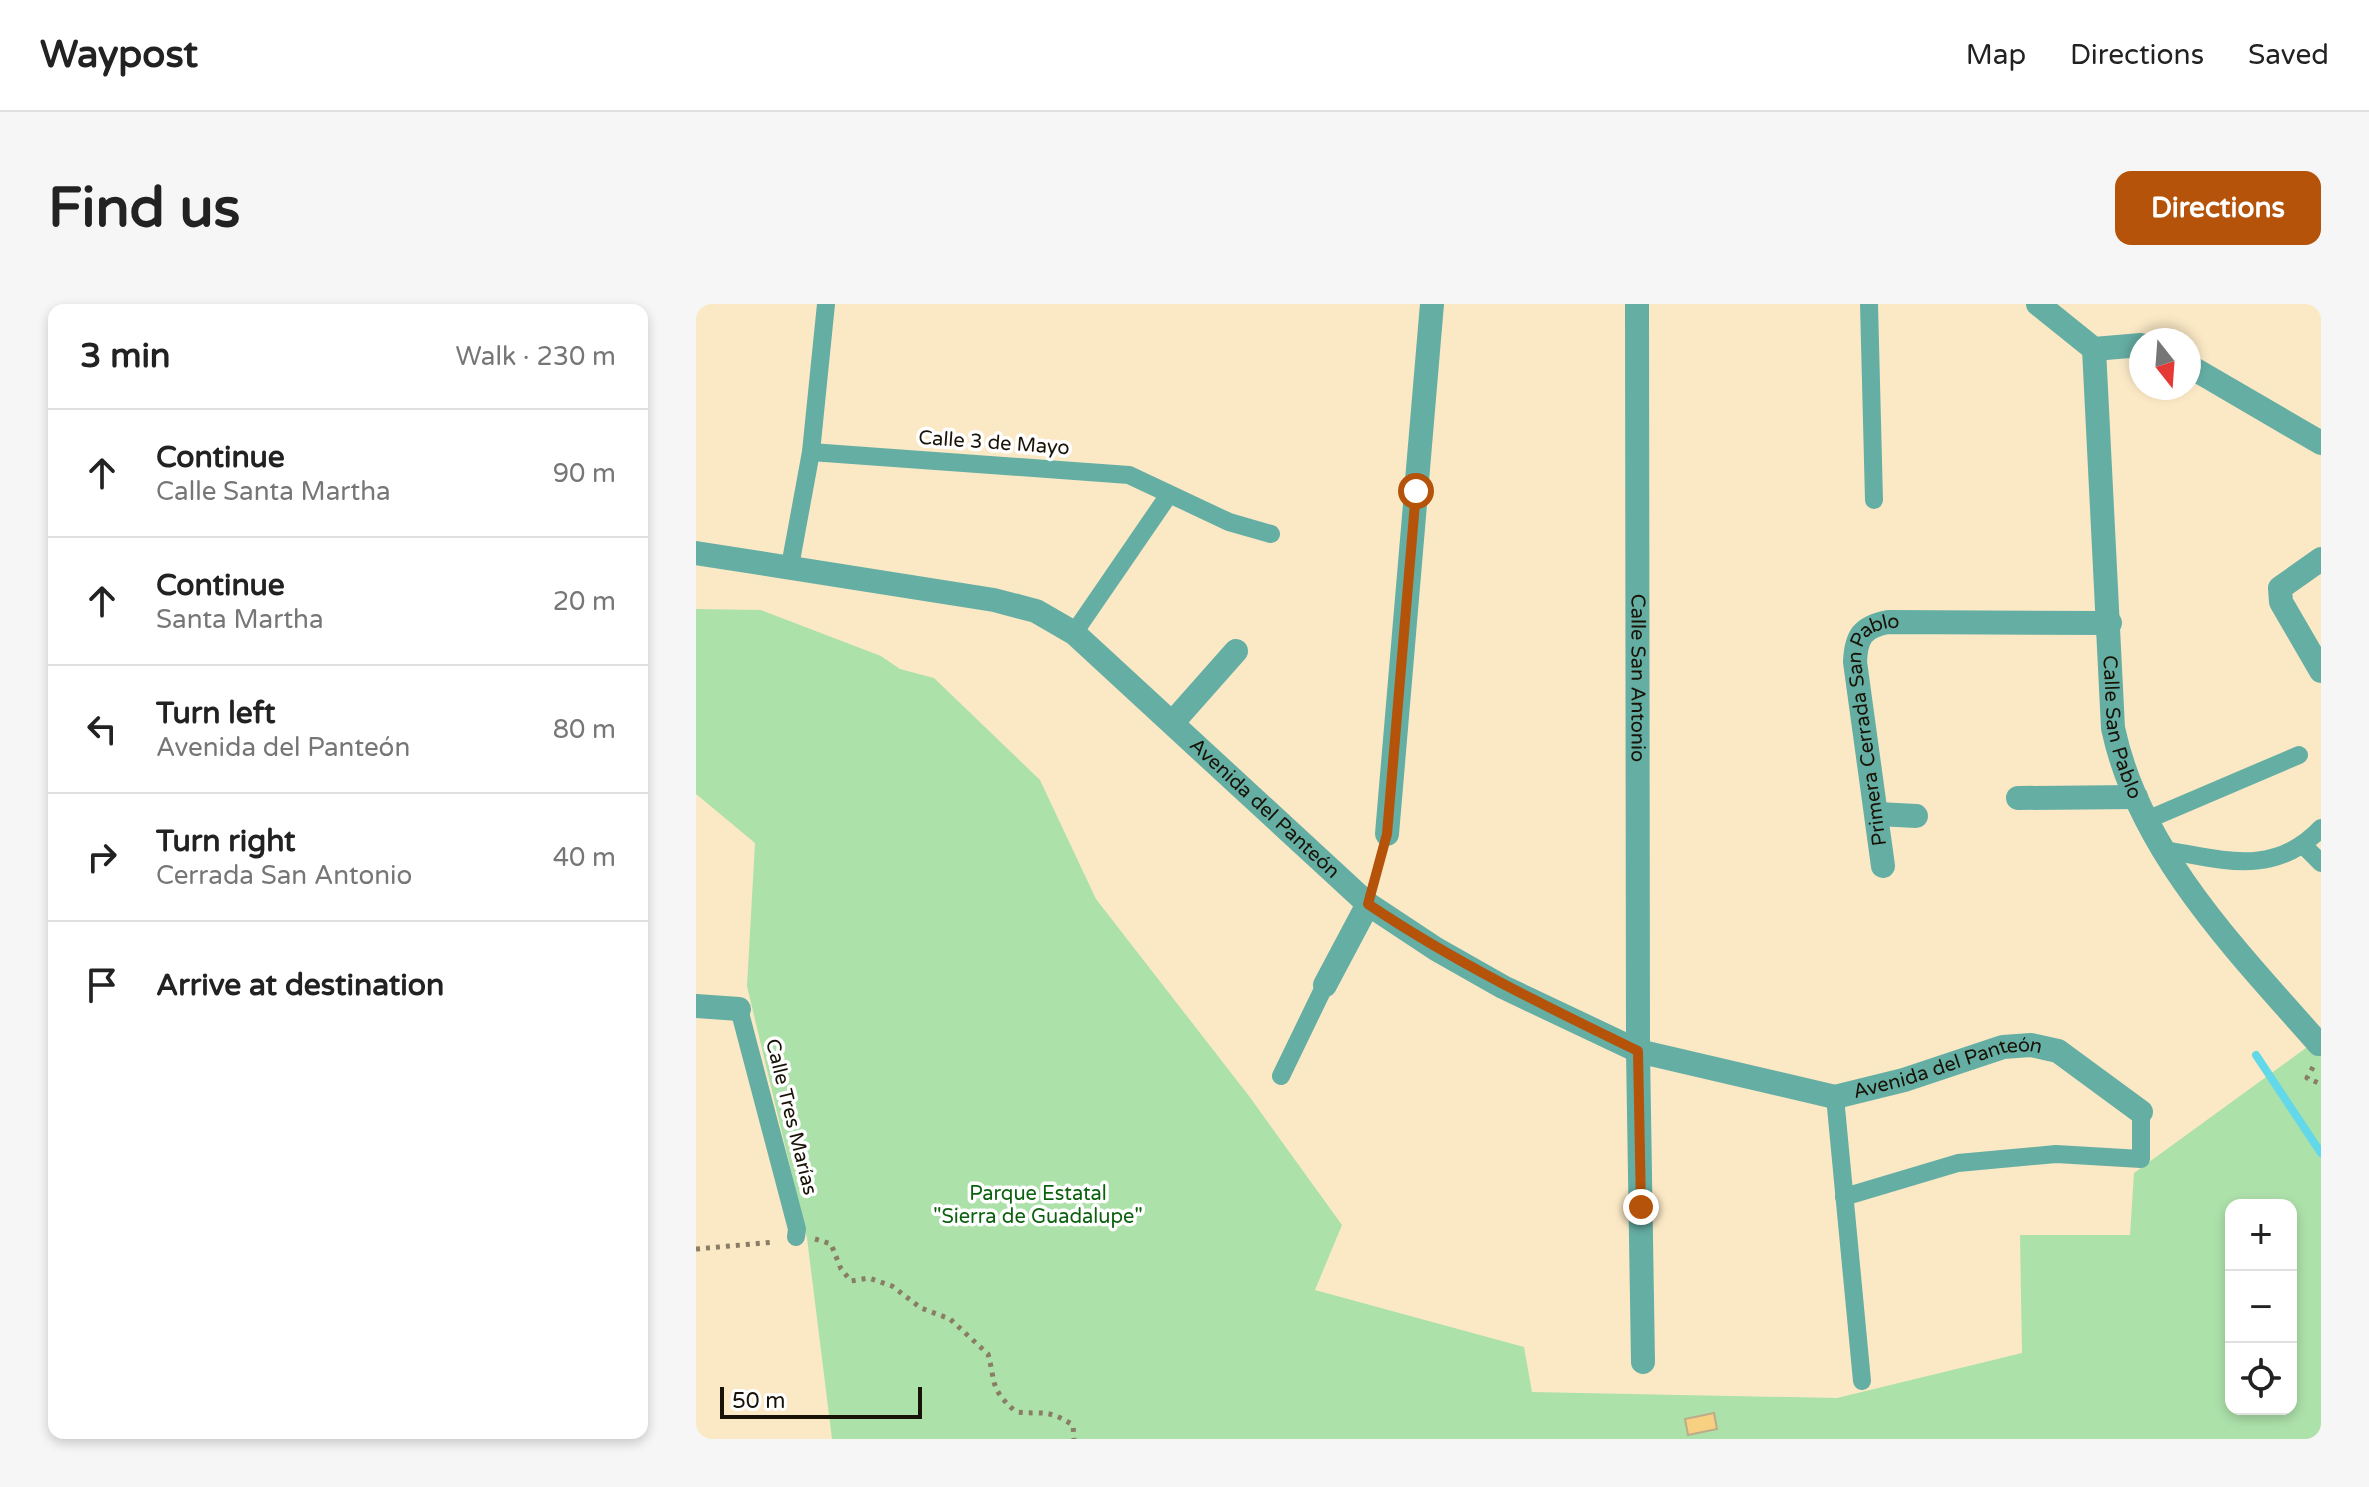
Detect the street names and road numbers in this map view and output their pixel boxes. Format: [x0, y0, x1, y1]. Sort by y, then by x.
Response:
street label: Calle 3 de Mayo [918, 426, 1070, 460]
street label: Calle San Antonio [1625, 594, 1650, 762]
street label: Primera Cerrada San Pablo [1843, 610, 1900, 847]
street label: Calle San Pablo [2097, 655, 2147, 803]
street label: Avenida del Panteón [1184, 733, 1345, 884]
street label: Avenida del Panteón [1851, 1033, 2045, 1104]
street label: Calle Tres Marías [760, 1036, 822, 1198]

